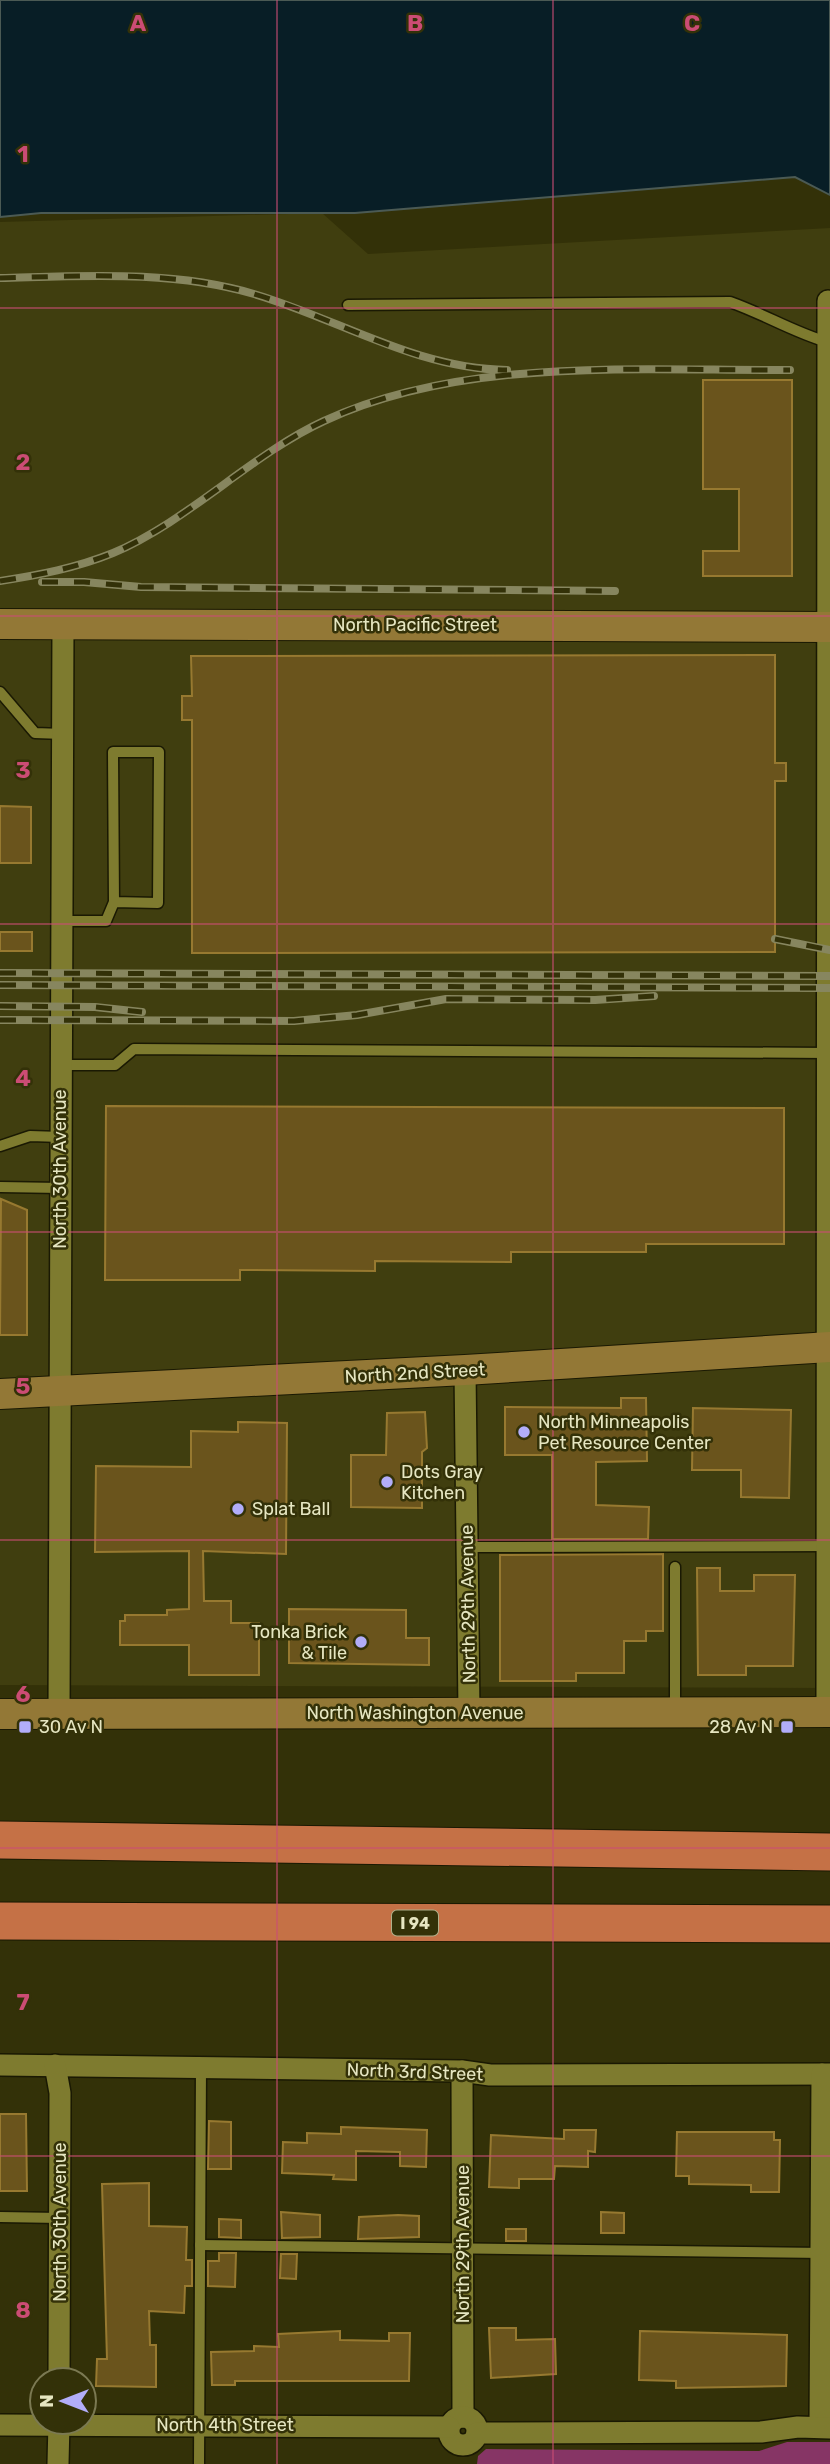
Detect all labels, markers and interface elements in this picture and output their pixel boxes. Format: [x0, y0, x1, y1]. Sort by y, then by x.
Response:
text: A [130, 9, 147, 37]
text: B [407, 9, 423, 37]
text: C [684, 9, 700, 37]
text: 1 [17, 140, 29, 168]
text: 2 [16, 448, 30, 476]
street label: North Pacific Street [333, 614, 497, 636]
text: 3 [15, 756, 31, 784]
text: 4 [15, 1064, 31, 1092]
street label: North 30th Avenue [49, 1089, 71, 1249]
street label: North 2nd Street [344, 1358, 486, 1388]
text: 5 [16, 1372, 31, 1400]
place label: North Minneapolis Pet Resource Center [538, 1411, 711, 1454]
marker: North Minneapolis Pet Resource Center [516, 1424, 532, 1440]
place label: Dots Gray Kitchen [401, 1461, 483, 1504]
marker: Dots Gray Kitchen [379, 1474, 395, 1490]
place label: Splat Ball [252, 1498, 330, 1520]
marker: Splat Ball [230, 1501, 246, 1517]
street label: North 29th Avenue [456, 1525, 480, 1683]
place label: Tonka Brick & Tile [251, 1621, 348, 1664]
marker: Tonka Brick & Tile [353, 1634, 369, 1650]
text: 6 [16, 1680, 31, 1708]
street label: North Washington Avenue [306, 1702, 524, 1724]
place label: 30 Av N [39, 1716, 103, 1738]
place label: 28 Av N [709, 1716, 773, 1738]
marker: 30 Av N [17, 1719, 33, 1735]
marker: 28 Av N [779, 1719, 795, 1735]
road number: I 94 [392, 1910, 438, 1936]
text: 7 [16, 1988, 30, 2016]
street label: North 3rd Street [346, 2059, 484, 2085]
street label: North 30th Avenue [49, 2142, 71, 2302]
street label: North 29th Avenue [452, 2165, 474, 2323]
text: 8 [15, 2296, 31, 2324]
north arrow [28, 2366, 98, 2436]
text: N [35, 2394, 58, 2408]
street label: North 4th Street [156, 2414, 294, 2436]

